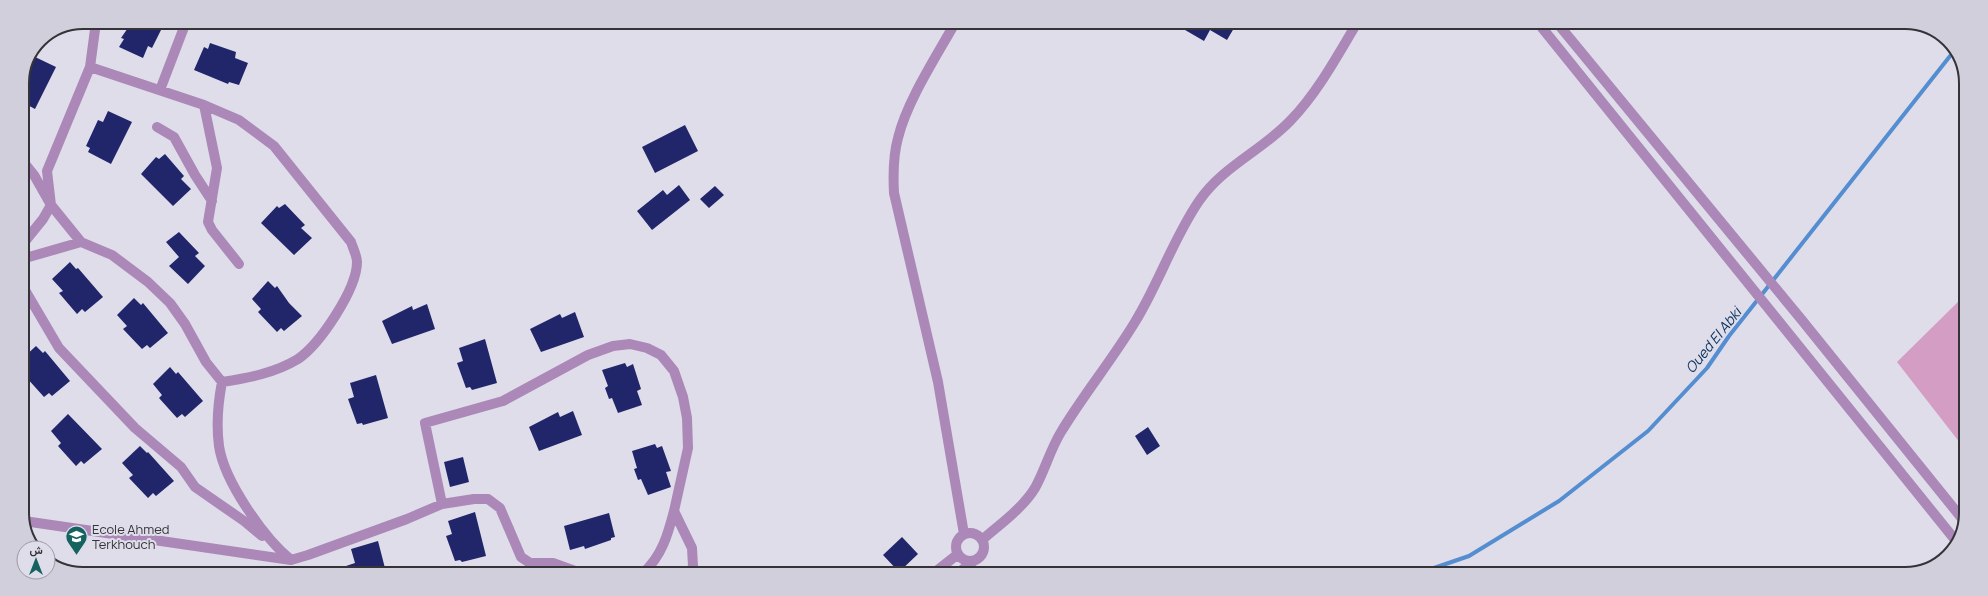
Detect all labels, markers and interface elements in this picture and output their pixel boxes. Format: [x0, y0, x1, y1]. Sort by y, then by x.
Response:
water label: Oued El Abki [1681, 302, 1746, 377]
place label: Ecole Ahmed Terkhouch [92, 520, 170, 553]
school or university icon: Ecole Ahmed Terkhouch [64, 523, 90, 556]
north arrow [16, 540, 56, 580]
text: ش [29, 542, 43, 557]

